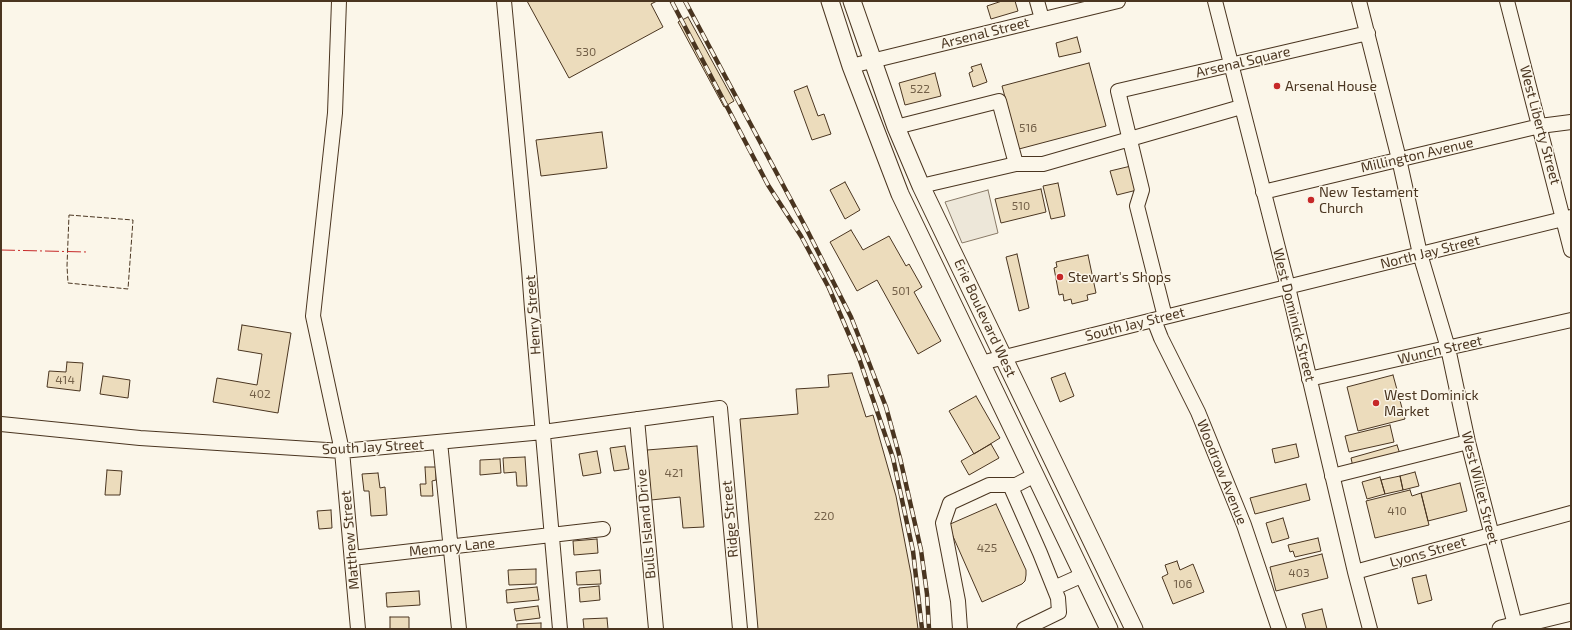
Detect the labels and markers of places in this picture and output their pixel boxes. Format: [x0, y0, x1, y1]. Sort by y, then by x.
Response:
place label: Arsenal House [1285, 78, 1377, 94]
marker: Arsenal House [1272, 81, 1282, 91]
place label: New Testament Church [1319, 184, 1419, 216]
marker: New Testament Church [1306, 195, 1316, 205]
place label: Stewart's Shops [1068, 269, 1171, 285]
marker: Stewart's Shops [1055, 272, 1065, 282]
place label: West Dominick Market [1384, 387, 1479, 420]
marker: West Dominick Market [1371, 398, 1381, 408]

